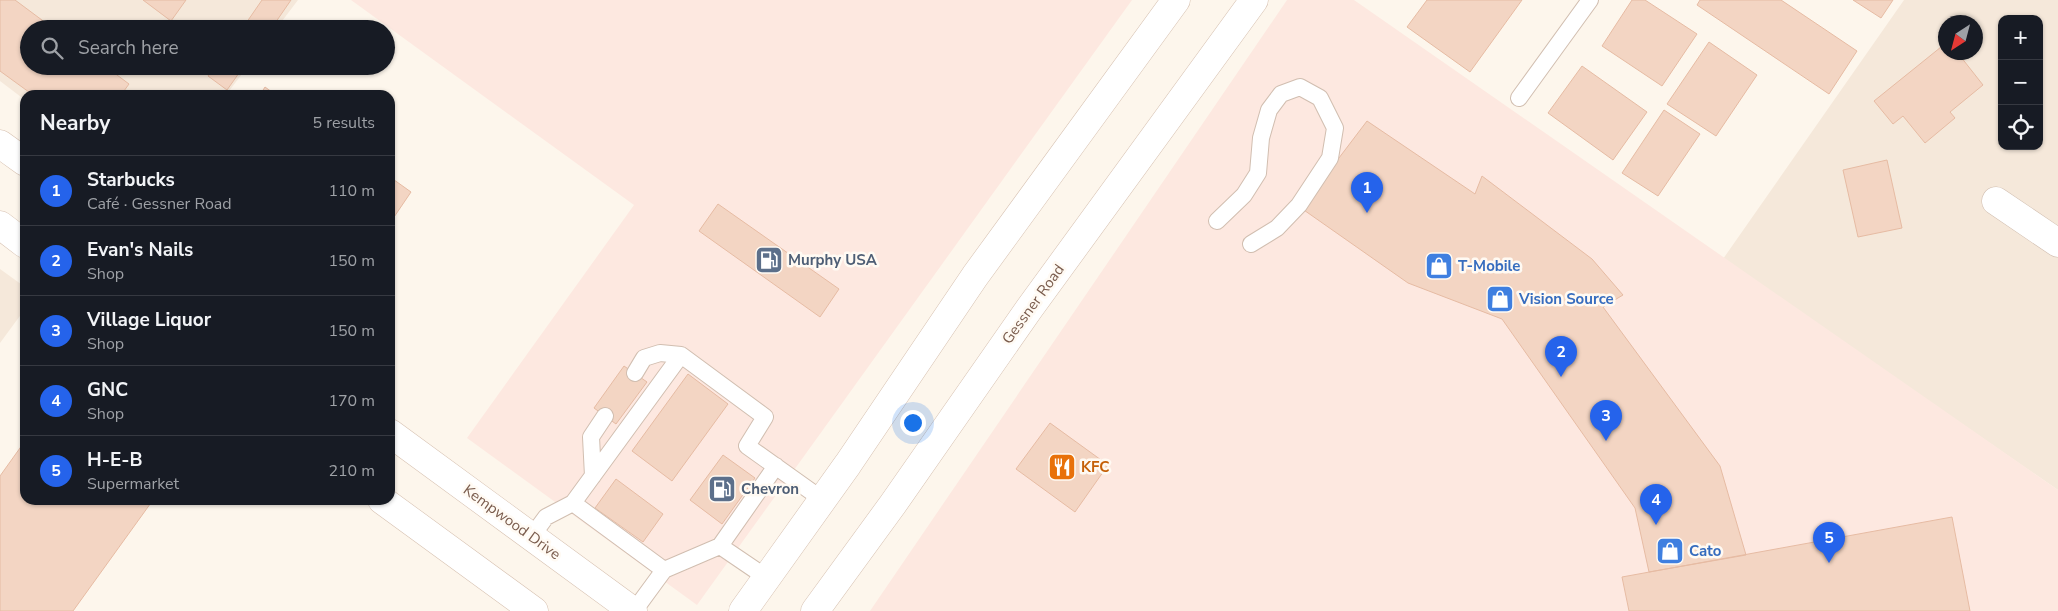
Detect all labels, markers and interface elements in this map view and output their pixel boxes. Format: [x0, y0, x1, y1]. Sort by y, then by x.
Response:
north arrow [1938, 15, 1983, 60]
map controls [1998, 15, 2043, 150]
button: + [1998, 15, 2043, 60]
search box [20, 20, 395, 75]
icon: search [38, 34, 66, 62]
text: Search here [78, 35, 179, 61]
button: − [1998, 60, 2043, 105]
button: locate [1998, 105, 2043, 150]
text: Nearby [40, 109, 110, 137]
text: 5 results [313, 112, 375, 134]
text: Starbucks [87, 167, 175, 193]
pin: 1 [1351, 172, 1383, 213]
text: 1 [51, 180, 61, 202]
text: 110 m [328, 180, 375, 202]
text: Café · Gessner Road [87, 193, 232, 215]
text: Evan's Nails [87, 237, 193, 263]
fuel station icon: Murphy USA [754, 245, 784, 275]
text: 2 [51, 250, 61, 272]
text: 150 m [328, 250, 375, 272]
place label: Murphy USA [788, 250, 878, 270]
shop icon: T-Mobile [1424, 251, 1454, 281]
place label: T-Mobile [1458, 256, 1520, 276]
street label: Gessner Road [997, 260, 1069, 348]
text: Shop [87, 263, 124, 285]
shop icon: Vision Source [1485, 284, 1515, 314]
place label: Vision Source [1518, 289, 1614, 309]
text: Village Liquor [87, 307, 211, 333]
text: 3 [51, 320, 61, 342]
text: 150 m [328, 320, 375, 342]
text: Shop [87, 333, 124, 355]
pin: 2 [1545, 336, 1577, 377]
text: GNC [87, 377, 128, 403]
text: 4 [51, 390, 61, 412]
text: 170 m [328, 390, 375, 412]
pin: 3 [1590, 400, 1622, 441]
text: Shop [87, 403, 124, 425]
your location [900, 410, 926, 436]
text: H-E-B [87, 447, 143, 473]
restaurant icon: KFC [1047, 452, 1077, 482]
place label: KFC [1081, 457, 1109, 477]
text: 5 [51, 460, 61, 482]
text: 210 m [328, 460, 375, 482]
text: Supermarket [87, 473, 179, 495]
fuel station icon: Chevron [707, 474, 737, 504]
place label: Chevron [741, 479, 799, 499]
street label: Kempwood Drive [459, 480, 565, 564]
pin: 4 [1640, 484, 1672, 525]
pin: 5 [1813, 522, 1845, 563]
shop icon: Cato [1655, 536, 1685, 566]
place label: Cato [1689, 541, 1722, 561]

